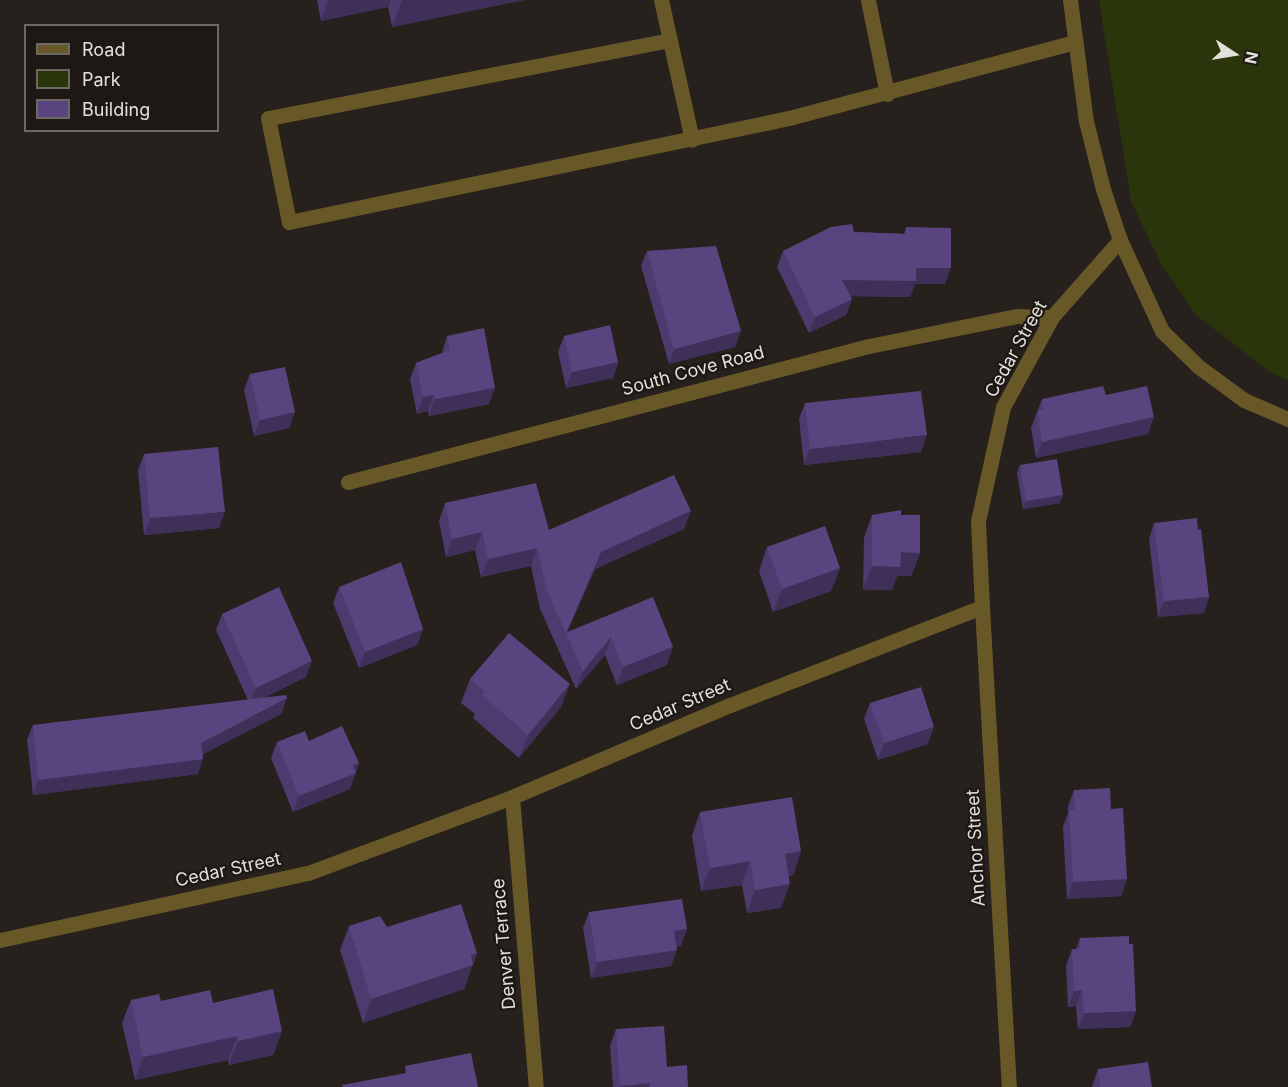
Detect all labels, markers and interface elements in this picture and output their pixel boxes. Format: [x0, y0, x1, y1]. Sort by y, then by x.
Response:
legend [24, 24, 219, 132]
north arrow [1204, 24, 1264, 84]
text: Road [82, 39, 125, 60]
text: N [1241, 50, 1263, 66]
text: Park [82, 69, 121, 90]
text: Building [82, 99, 150, 120]
street label: Cedar Street [981, 297, 1051, 401]
street label: South Cove Road [619, 342, 767, 400]
street label: Cedar Street [626, 674, 734, 736]
street label: Anchor Street [962, 789, 990, 907]
street label: Cedar Street [173, 848, 283, 892]
street label: Denver Terrace [488, 878, 520, 1010]

